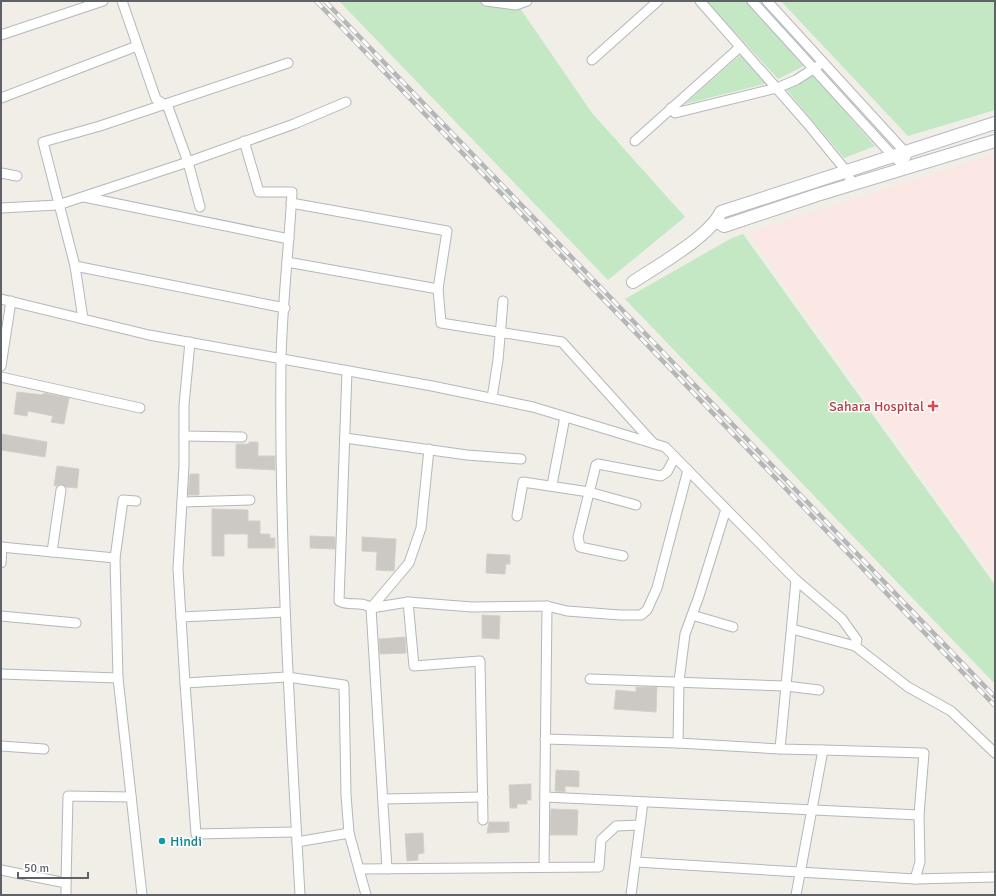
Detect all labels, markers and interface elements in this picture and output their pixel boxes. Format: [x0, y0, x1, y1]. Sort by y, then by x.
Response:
place label: Sahara Hospital [829, 398, 924, 415]
marker: Sahara Hospital [927, 400, 939, 412]
place label: Hindi [170, 833, 202, 850]
marker: Hindi [157, 836, 167, 846]
scale bar [18, 854, 88, 880]
text: 50 m [24, 861, 49, 876]

